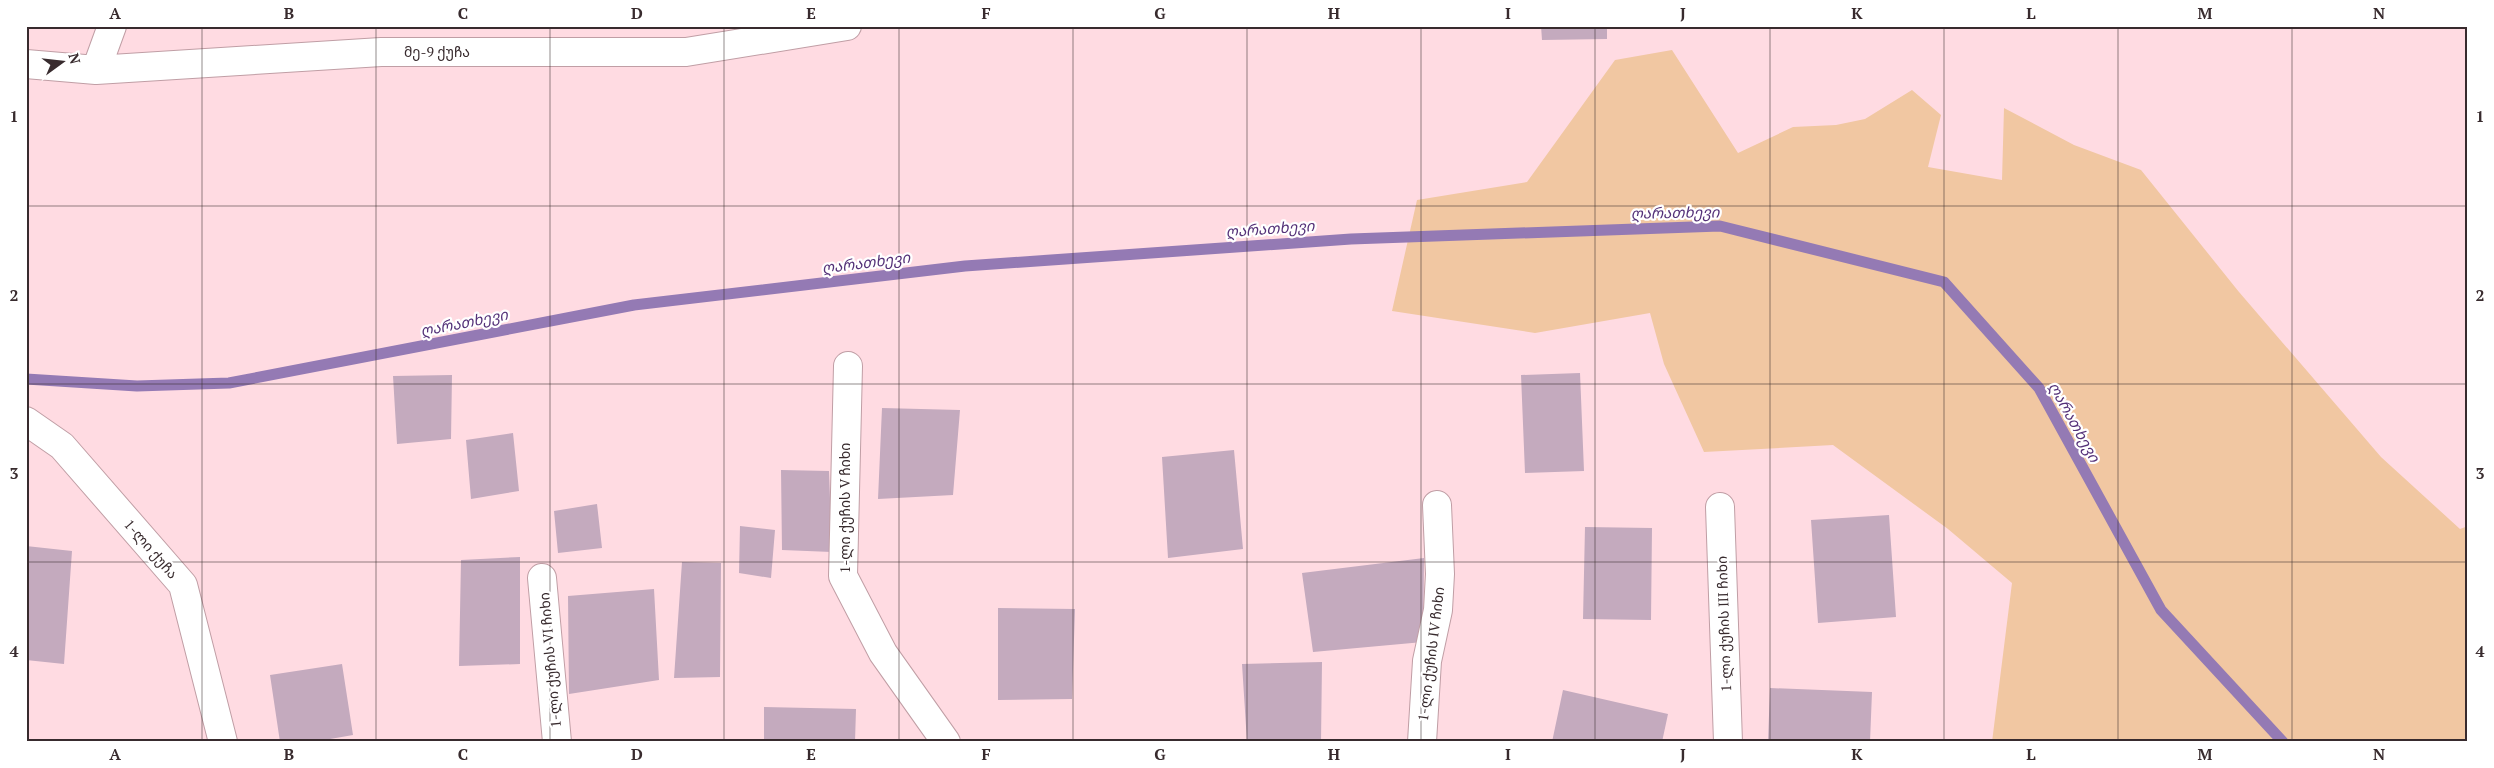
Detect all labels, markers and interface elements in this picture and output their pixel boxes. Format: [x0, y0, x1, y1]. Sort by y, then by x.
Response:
text: A [109, 2, 121, 24]
text: B [284, 2, 294, 24]
text: C [458, 2, 468, 24]
text: D [631, 2, 643, 24]
text: E [806, 2, 816, 24]
text: F [981, 2, 991, 24]
text: G [1154, 2, 1166, 24]
text: H [1328, 2, 1340, 24]
text: I [1505, 2, 1511, 24]
text: J [1680, 2, 1686, 24]
text: K [1851, 2, 1863, 24]
text: L [2026, 2, 2036, 24]
text: M [2198, 2, 2213, 24]
text: N [2373, 2, 2385, 24]
north arrow [38, 38, 88, 88]
street label: მე-9 ქუჩა [404, 42, 470, 61]
text: N [64, 51, 86, 66]
text: 1 [9, 105, 19, 127]
text: 1 [2475, 105, 2485, 127]
water label: ღარათხევი [1630, 201, 1721, 223]
water label: ღარათხევი [1225, 215, 1316, 241]
water label: ღარათხევი [821, 247, 912, 277]
text: 2 [9, 284, 19, 306]
text: 2 [2475, 284, 2485, 306]
water label: ღარათხევი [418, 303, 511, 340]
water label: ღარათხევი [2045, 378, 2106, 466]
street label: 1-ლი ქუჩის V ჩიხი [835, 443, 854, 573]
text: 3 [9, 462, 19, 484]
text: 3 [2475, 462, 2485, 484]
street label: 1-ლი ქუჩა [120, 515, 182, 582]
street label: 1-ლი ქუჩის III ჩიხი [1712, 556, 1735, 692]
street label: 1-ლი ქუჩის IV ჩიხი [1413, 586, 1448, 722]
street label: 1-ლი ქუჩის VI ჩიხი [534, 592, 565, 729]
text: 4 [9, 640, 19, 662]
text: 4 [2475, 640, 2485, 662]
text: A [109, 743, 121, 765]
text: B [284, 743, 294, 765]
text: C [458, 743, 468, 765]
text: D [631, 743, 643, 765]
text: E [806, 743, 816, 765]
text: F [981, 743, 991, 765]
text: G [1154, 743, 1166, 765]
text: H [1328, 743, 1340, 765]
text: I [1505, 743, 1511, 765]
text: J [1680, 743, 1686, 765]
text: K [1851, 743, 1863, 765]
text: L [2026, 743, 2036, 765]
text: M [2198, 743, 2213, 765]
text: N [2373, 743, 2385, 765]

